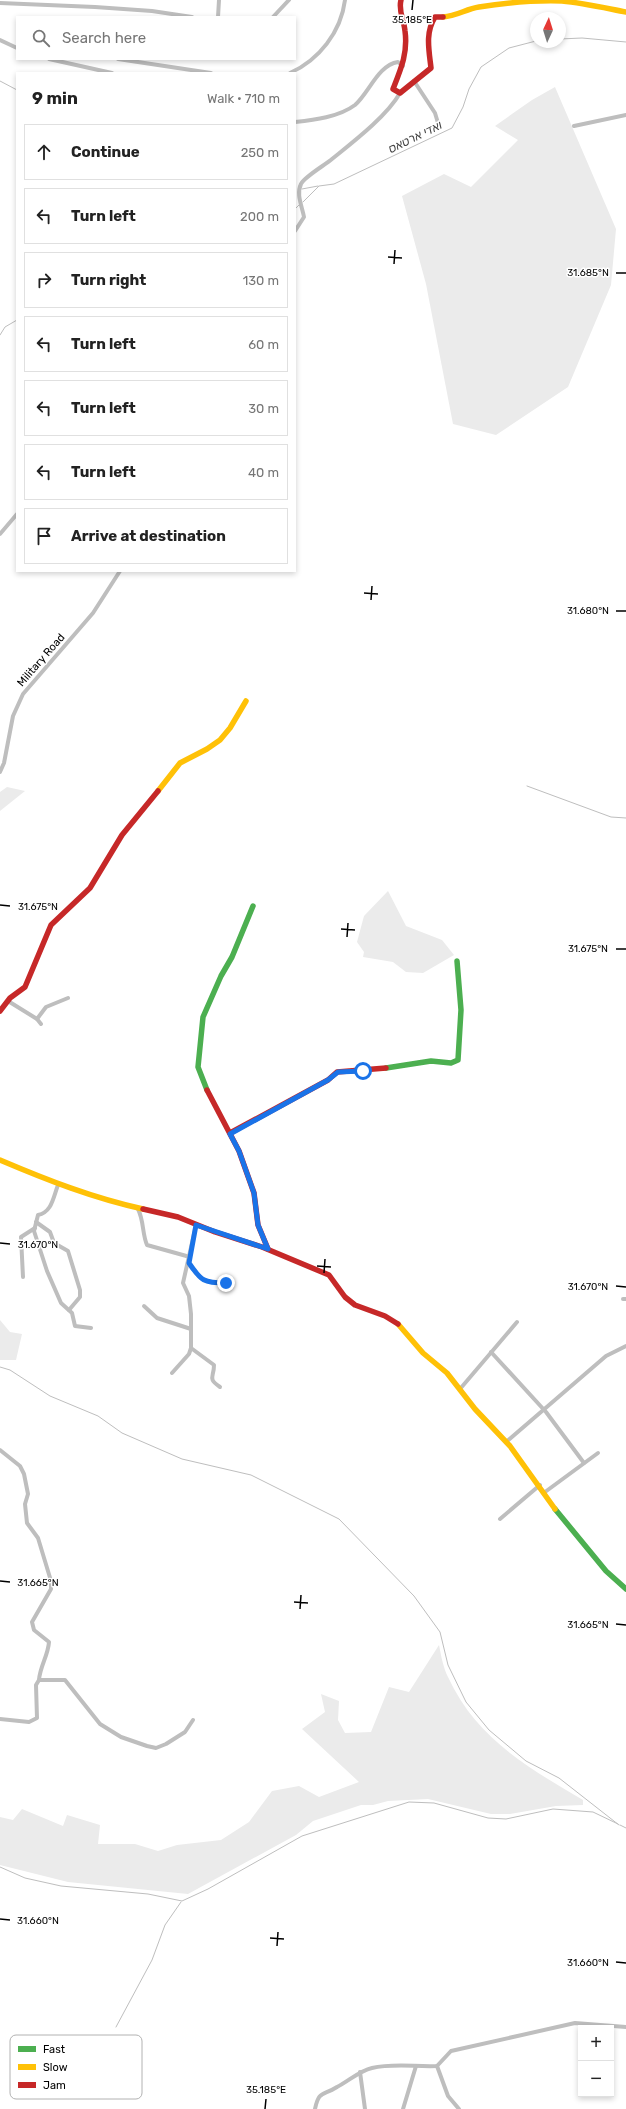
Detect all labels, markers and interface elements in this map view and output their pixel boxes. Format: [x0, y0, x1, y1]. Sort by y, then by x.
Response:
north arrow [530, 12, 566, 48]
text: 35.185°E [392, 14, 432, 26]
search box [16, 16, 296, 60]
icon: search [30, 27, 52, 49]
text: Search here [62, 29, 146, 47]
text: 9 min [32, 88, 78, 108]
text: Walk · 710 m [207, 91, 280, 106]
water label: ואדי ארטאס [386, 118, 444, 156]
icon: ahead [33, 141, 55, 163]
text: Continue [71, 143, 140, 161]
text: 250 m [241, 145, 279, 160]
icon: left [33, 205, 55, 227]
text: Turn left [71, 207, 136, 225]
text: 200 m [240, 209, 279, 224]
text: 31.685°N [567, 267, 609, 279]
icon: right [33, 269, 55, 291]
text: Turn right [71, 271, 146, 289]
text: 130 m [243, 273, 279, 288]
icon: left [33, 333, 55, 355]
text: Turn left [71, 335, 136, 353]
text: 60 m [248, 337, 279, 352]
icon: left [33, 397, 55, 419]
text: Turn left [71, 399, 136, 417]
text: 30 m [248, 401, 279, 416]
icon: left [33, 461, 55, 483]
text: Turn left [71, 463, 136, 481]
text: 40 m [248, 465, 279, 480]
icon: arrive [33, 525, 55, 547]
text: Arrive at destination [71, 527, 226, 545]
text: 31.680°N [567, 605, 609, 617]
street label: Military Road [15, 631, 67, 689]
text: 31.675°N [18, 901, 58, 913]
text: 31.675°N [568, 943, 608, 955]
route start [354, 1062, 372, 1080]
text: 31.670°N [18, 1239, 58, 1251]
route end [217, 1274, 235, 1292]
text: 31.670°N [568, 1281, 608, 1293]
text: 31.665°N [17, 1577, 59, 1589]
text: 31.665°N [567, 1619, 609, 1631]
text: 31.660°N [17, 1915, 59, 1927]
text: 31.660°N [567, 1957, 609, 1969]
map controls [578, 2025, 614, 2097]
button: + [578, 2025, 614, 2061]
legend [10, 2035, 142, 2099]
text: Fast [43, 2043, 66, 2056]
text: Slow [43, 2061, 68, 2074]
button: − [578, 2061, 614, 2097]
text: Jam [43, 2079, 66, 2092]
text: 35.185°E [246, 2084, 286, 2096]

